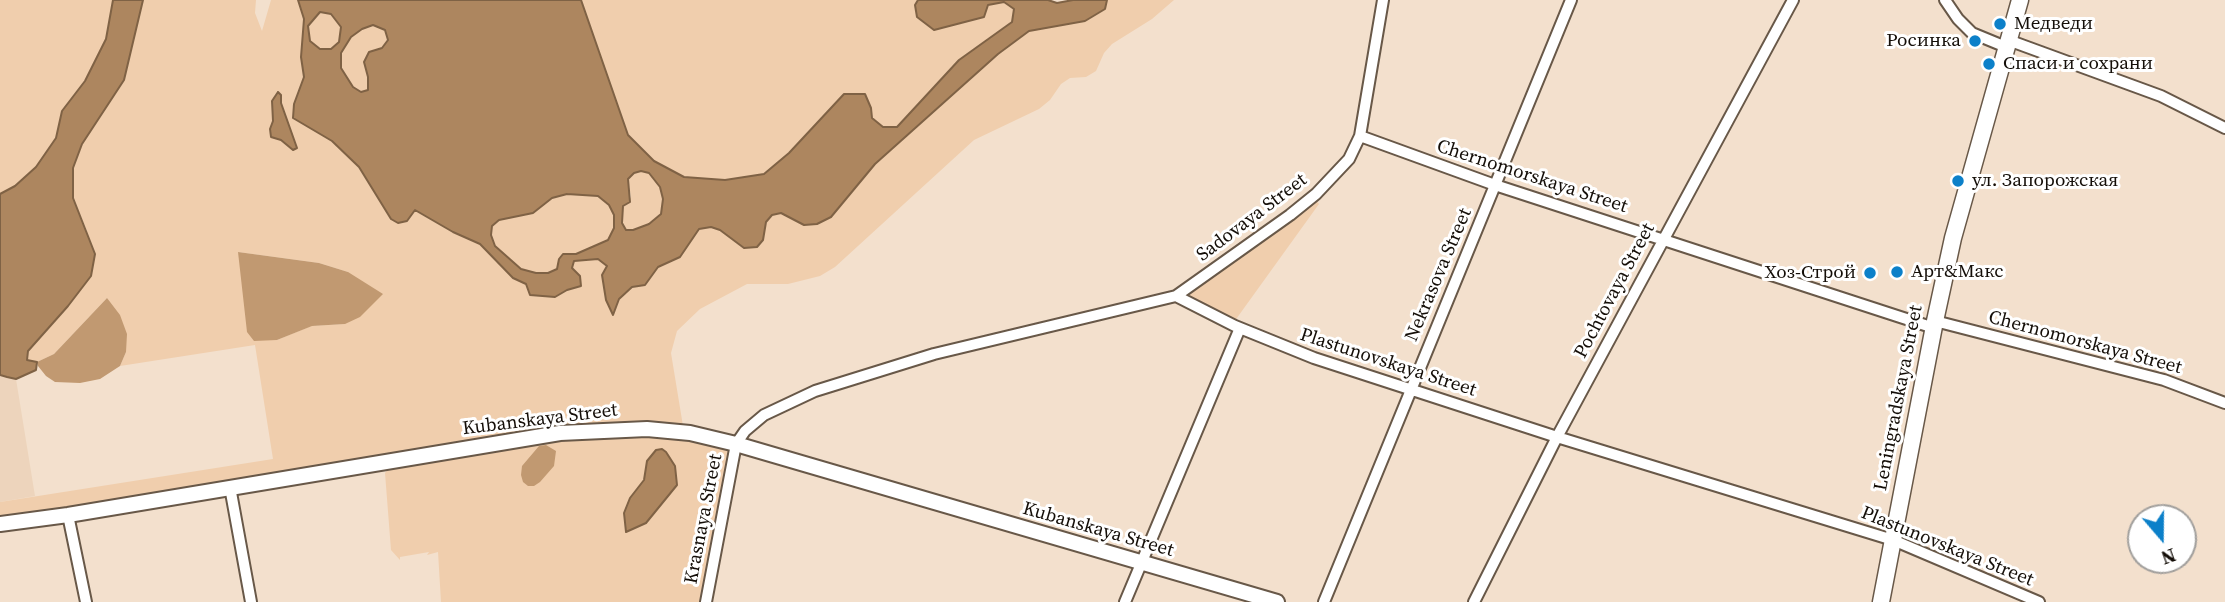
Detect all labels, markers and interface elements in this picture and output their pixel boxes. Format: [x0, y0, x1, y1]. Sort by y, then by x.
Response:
place label: Медведи [2014, 13, 2093, 35]
marker: Медведи [1992, 16, 2008, 32]
place label: Росинка [1886, 30, 1961, 52]
marker: Росинка [1967, 33, 1983, 49]
place label: Спаси и сохрани [2003, 53, 2153, 75]
marker: Спаси и сохрани [1981, 56, 1997, 72]
street label: Chernomorskaya Street [1434, 135, 1630, 219]
street label: Sadovaya Street [1192, 169, 1312, 267]
place label: ул. Запорожская [1972, 170, 2118, 192]
marker: ул. Запорожская [1950, 173, 1966, 189]
street label: Nekrasova Street [1401, 205, 1477, 345]
street label: Pochtovaya Street [1570, 220, 1660, 362]
place label: Арт&Макс [1911, 261, 2004, 283]
place label: Хоз-Строй [1765, 262, 1856, 284]
marker: Арт&Макс [1889, 264, 1905, 280]
marker: Хоз-Строй [1862, 265, 1878, 281]
street label: Leningradskaya Street [1870, 303, 1928, 493]
street label: Chernomorskaya Street [1986, 306, 2184, 380]
street label: Plastunovskaya Street [1297, 324, 1479, 402]
street label: Kubanskaya Street [461, 399, 619, 441]
street label: Krasnaya Street [680, 452, 728, 586]
street label: Kubanskaya Street [1020, 498, 1176, 562]
street label: Plastunovskaya Street [1858, 502, 2036, 592]
north arrow [2127, 504, 2197, 574]
text: N [2158, 542, 2179, 571]

